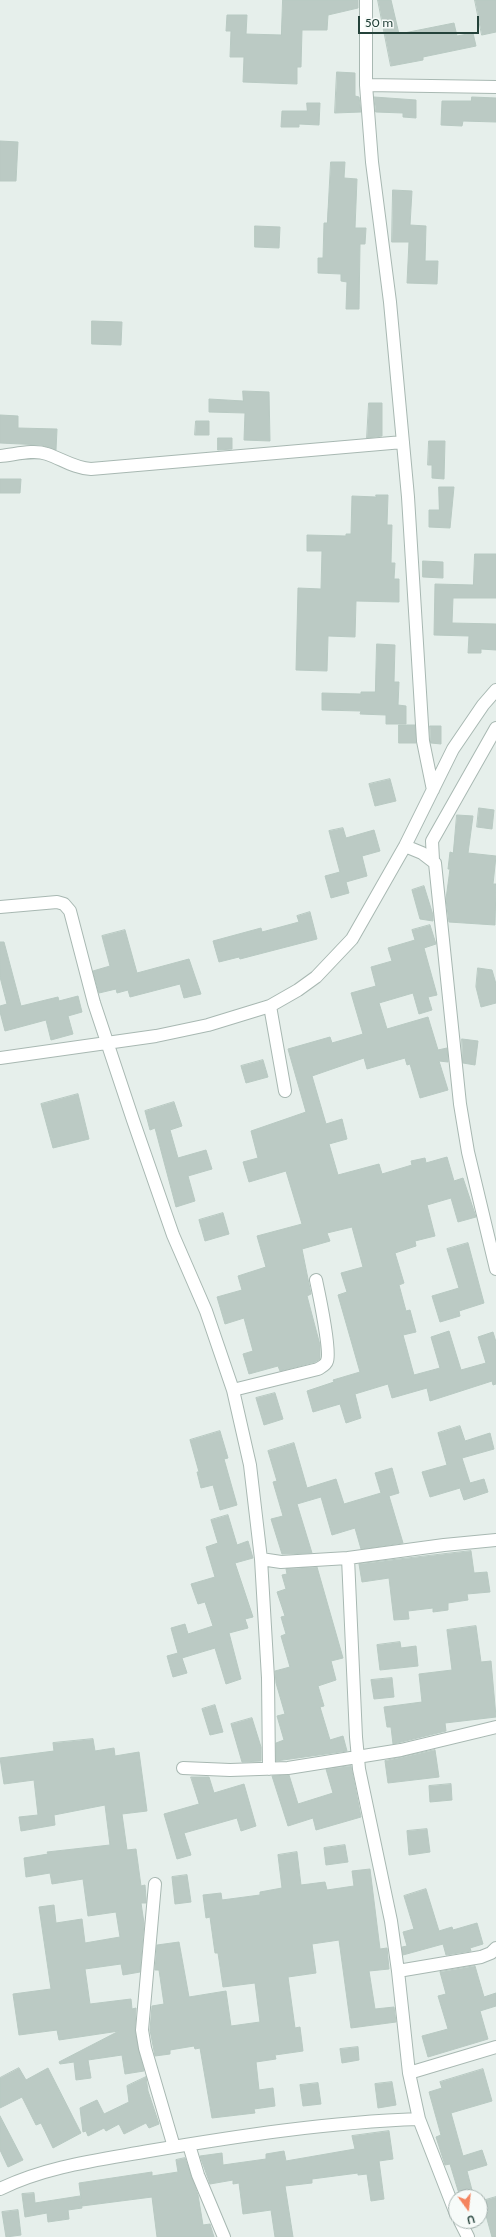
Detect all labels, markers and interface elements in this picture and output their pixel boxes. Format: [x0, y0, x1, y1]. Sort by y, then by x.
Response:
scale bar [360, 8, 481, 34]
text: 50 m [365, 15, 393, 30]
north arrow [448, 2189, 488, 2229]
text: U [465, 2212, 476, 2227]

